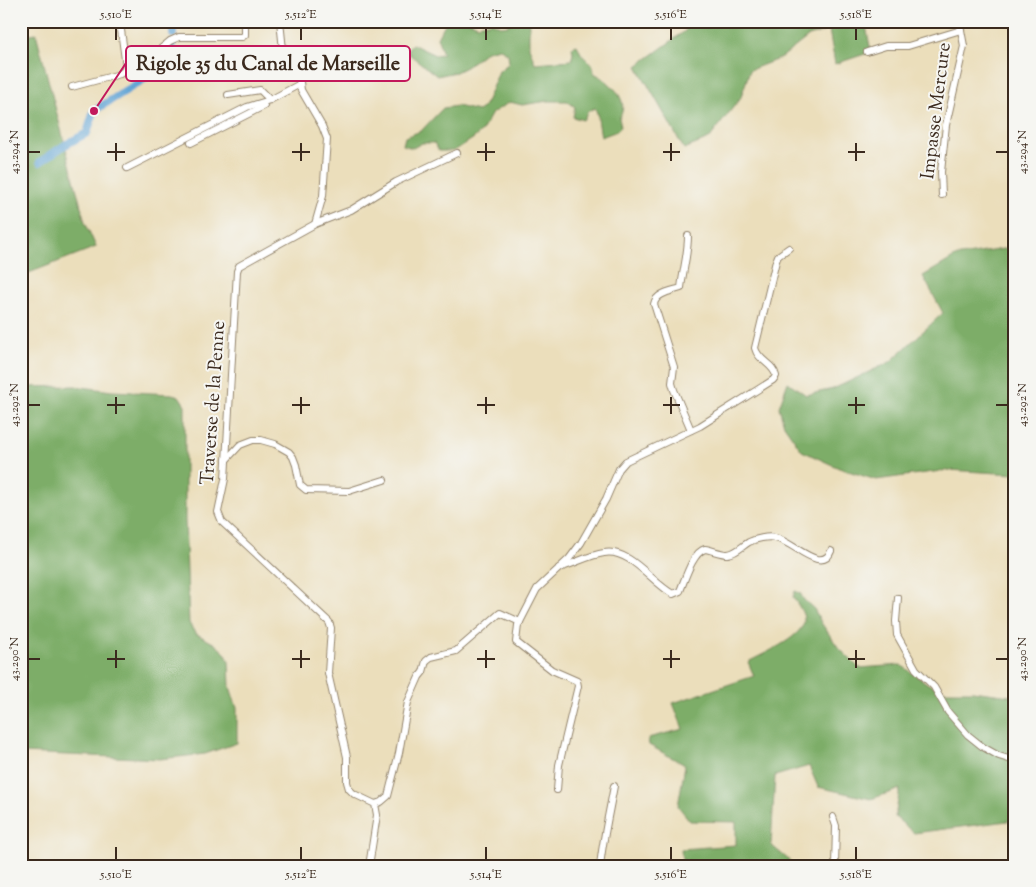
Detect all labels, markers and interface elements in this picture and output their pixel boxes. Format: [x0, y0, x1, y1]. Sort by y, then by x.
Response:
text: 5.510°E [99, 6, 133, 24]
text: 5.512°E [284, 6, 317, 24]
text: 5.514°E [469, 6, 503, 24]
text: 5.516°E [654, 6, 688, 24]
text: 5.518°E [839, 6, 873, 24]
street label: Impasse Mercure [915, 41, 959, 181]
callout: Rigole 35 du Canal de Marseille [126, 46, 410, 81]
text: Rigole 35 du Canal de Marseille [136, 51, 400, 80]
text: 43.294°N [6, 130, 24, 174]
text: 43.294°N [1014, 130, 1032, 174]
street label: Traverse de la Penne [195, 320, 233, 486]
text: 43.292°N [6, 383, 24, 427]
text: 43.292°N [1014, 383, 1032, 427]
text: 43.290°N [6, 637, 24, 681]
text: 43.290°N [1014, 637, 1032, 681]
text: 5.510°E [99, 866, 133, 884]
text: 5.512°E [284, 866, 317, 884]
text: 5.514°E [469, 866, 503, 884]
text: 5.516°E [654, 866, 688, 884]
text: 5.518°E [839, 866, 873, 884]

